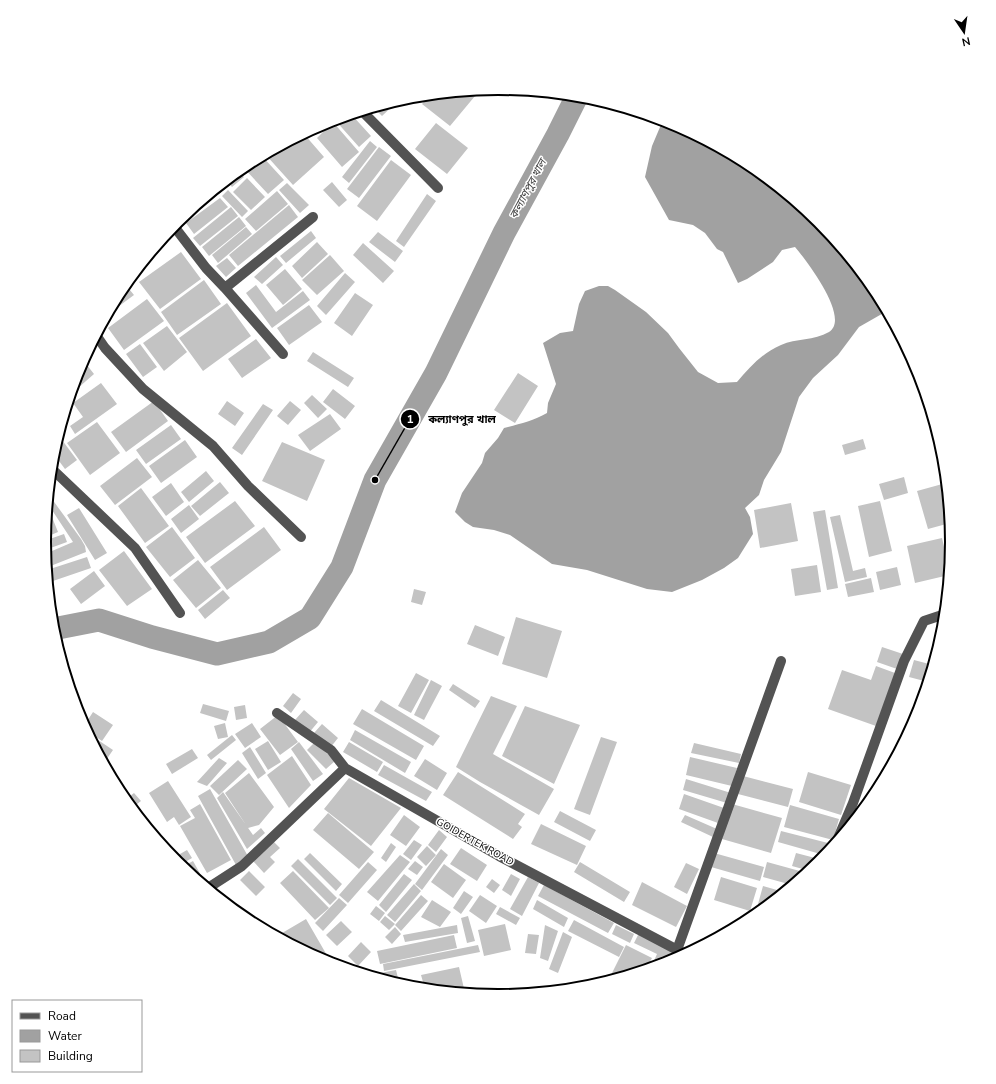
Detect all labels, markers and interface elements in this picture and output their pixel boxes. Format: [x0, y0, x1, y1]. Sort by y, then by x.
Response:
north arrow [944, 12, 984, 52]
text: N [960, 33, 972, 49]
water label: কল্যাণপুর খাল [506, 155, 551, 221]
callout: কল্যাণপুর খাল [400, 408, 504, 431]
text: 1 [406, 411, 414, 427]
text: কল্যাণপুর খাল [427, 412, 497, 427]
street label: GOIDERTEK ROAD [434, 815, 516, 869]
legend [12, 1000, 142, 1072]
text: Road [48, 1008, 76, 1024]
text: Water [48, 1028, 82, 1044]
text: Building [48, 1048, 93, 1064]

